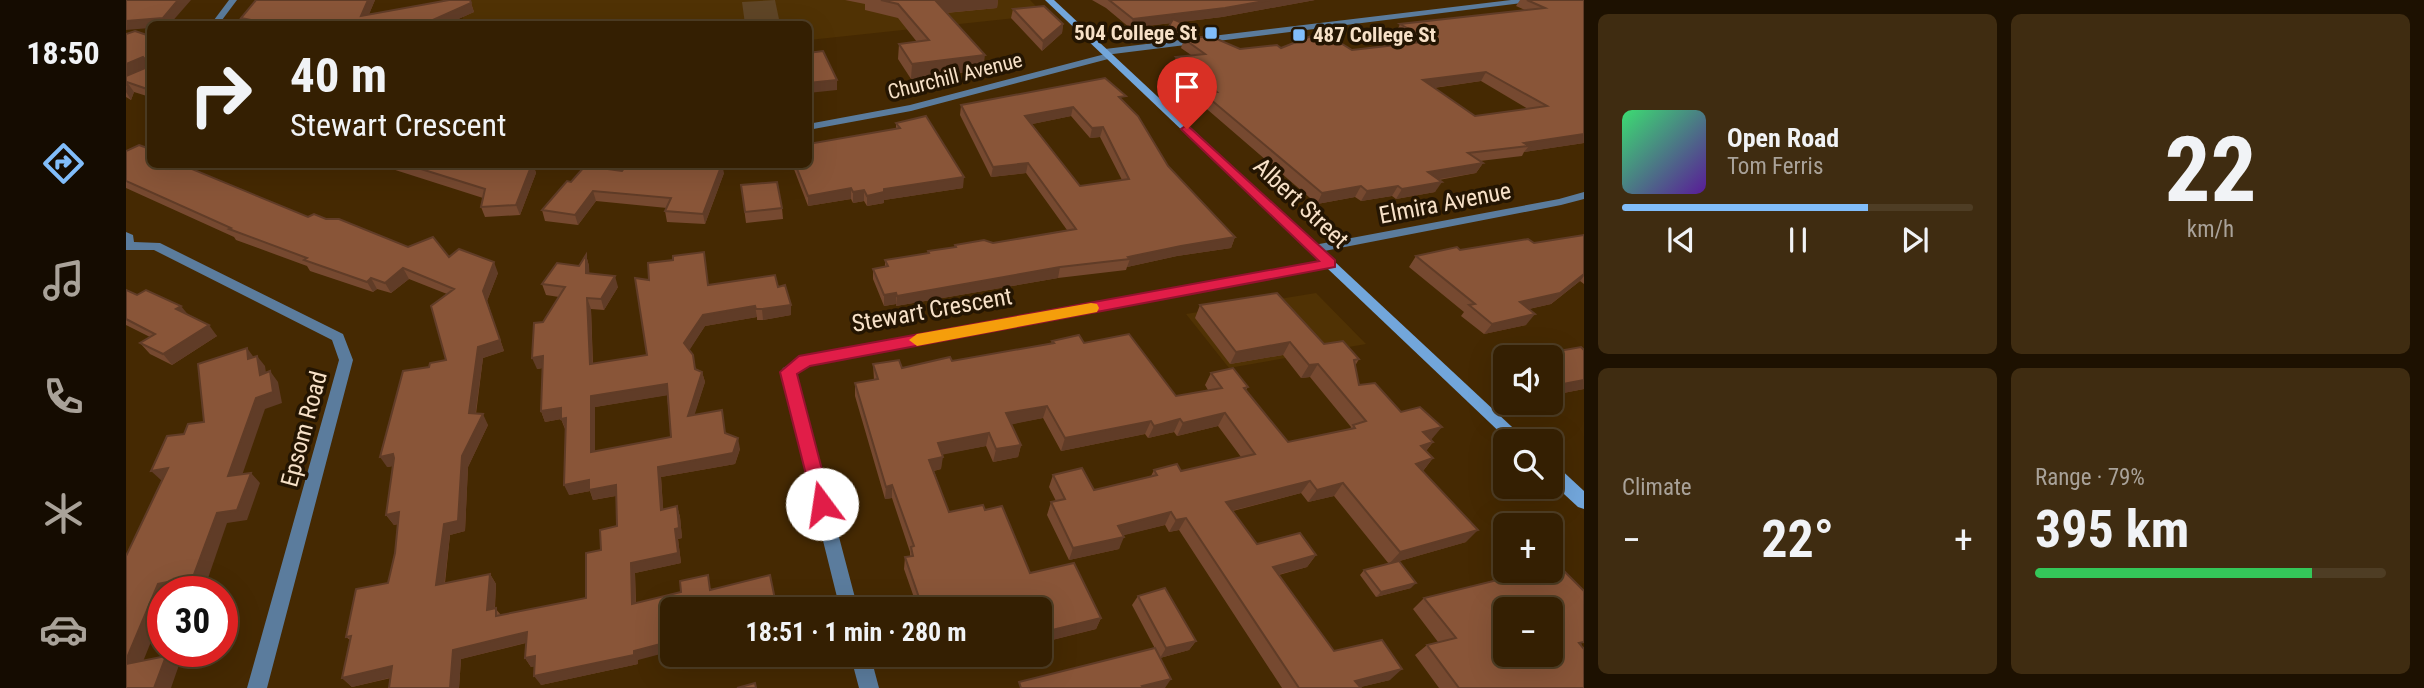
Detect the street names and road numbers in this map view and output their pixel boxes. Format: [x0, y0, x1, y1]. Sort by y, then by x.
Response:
street label: Churchill Avenue [885, 48, 1025, 104]
street label: Albert Street [1248, 152, 1354, 254]
street label: Elmira Avenue [1377, 176, 1513, 230]
street label: Stewart Crescent [850, 282, 1014, 338]
street label: Epsom Road [275, 368, 333, 490]

